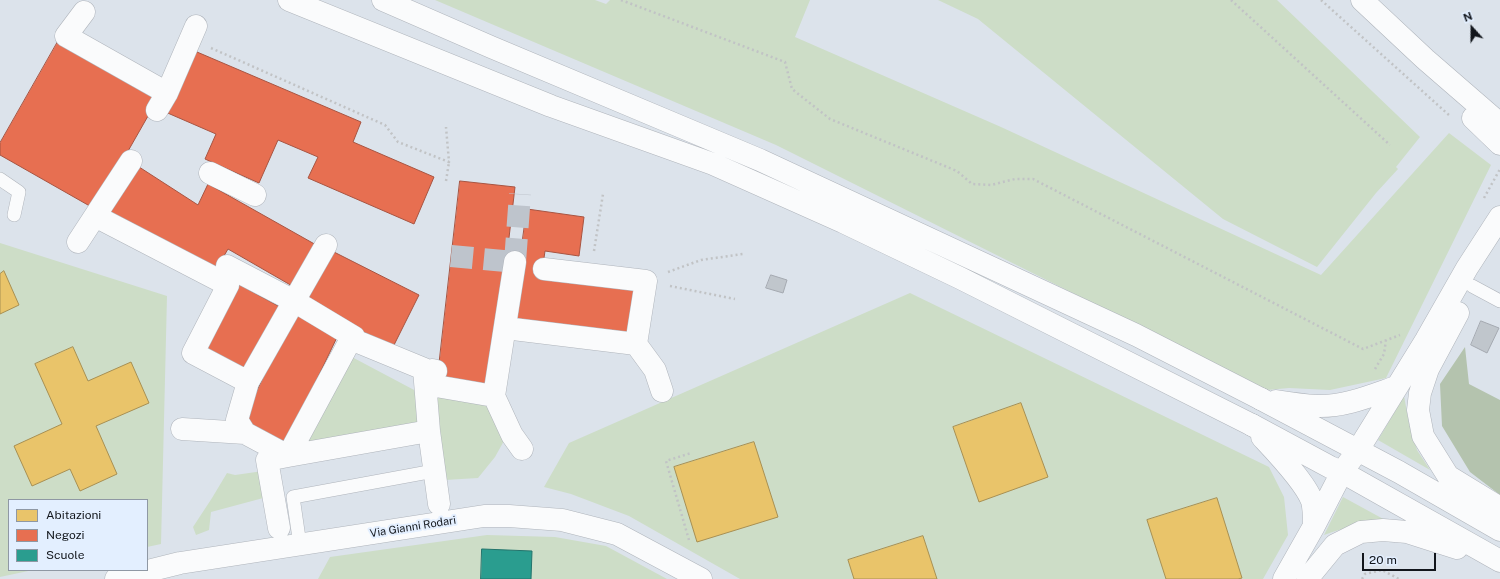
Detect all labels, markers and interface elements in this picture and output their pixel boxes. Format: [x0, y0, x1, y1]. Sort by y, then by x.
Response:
north arrow [1452, 8, 1492, 48]
text: N [1462, 10, 1474, 24]
legend [8, 499, 148, 571]
text: Abitazioni [46, 508, 101, 522]
street label: Via Gianni Rodari [369, 514, 457, 540]
text: Negozi [46, 528, 84, 542]
scale bar [1364, 545, 1438, 571]
text: Scuole [46, 548, 84, 562]
text: 20 m [1369, 553, 1397, 567]

